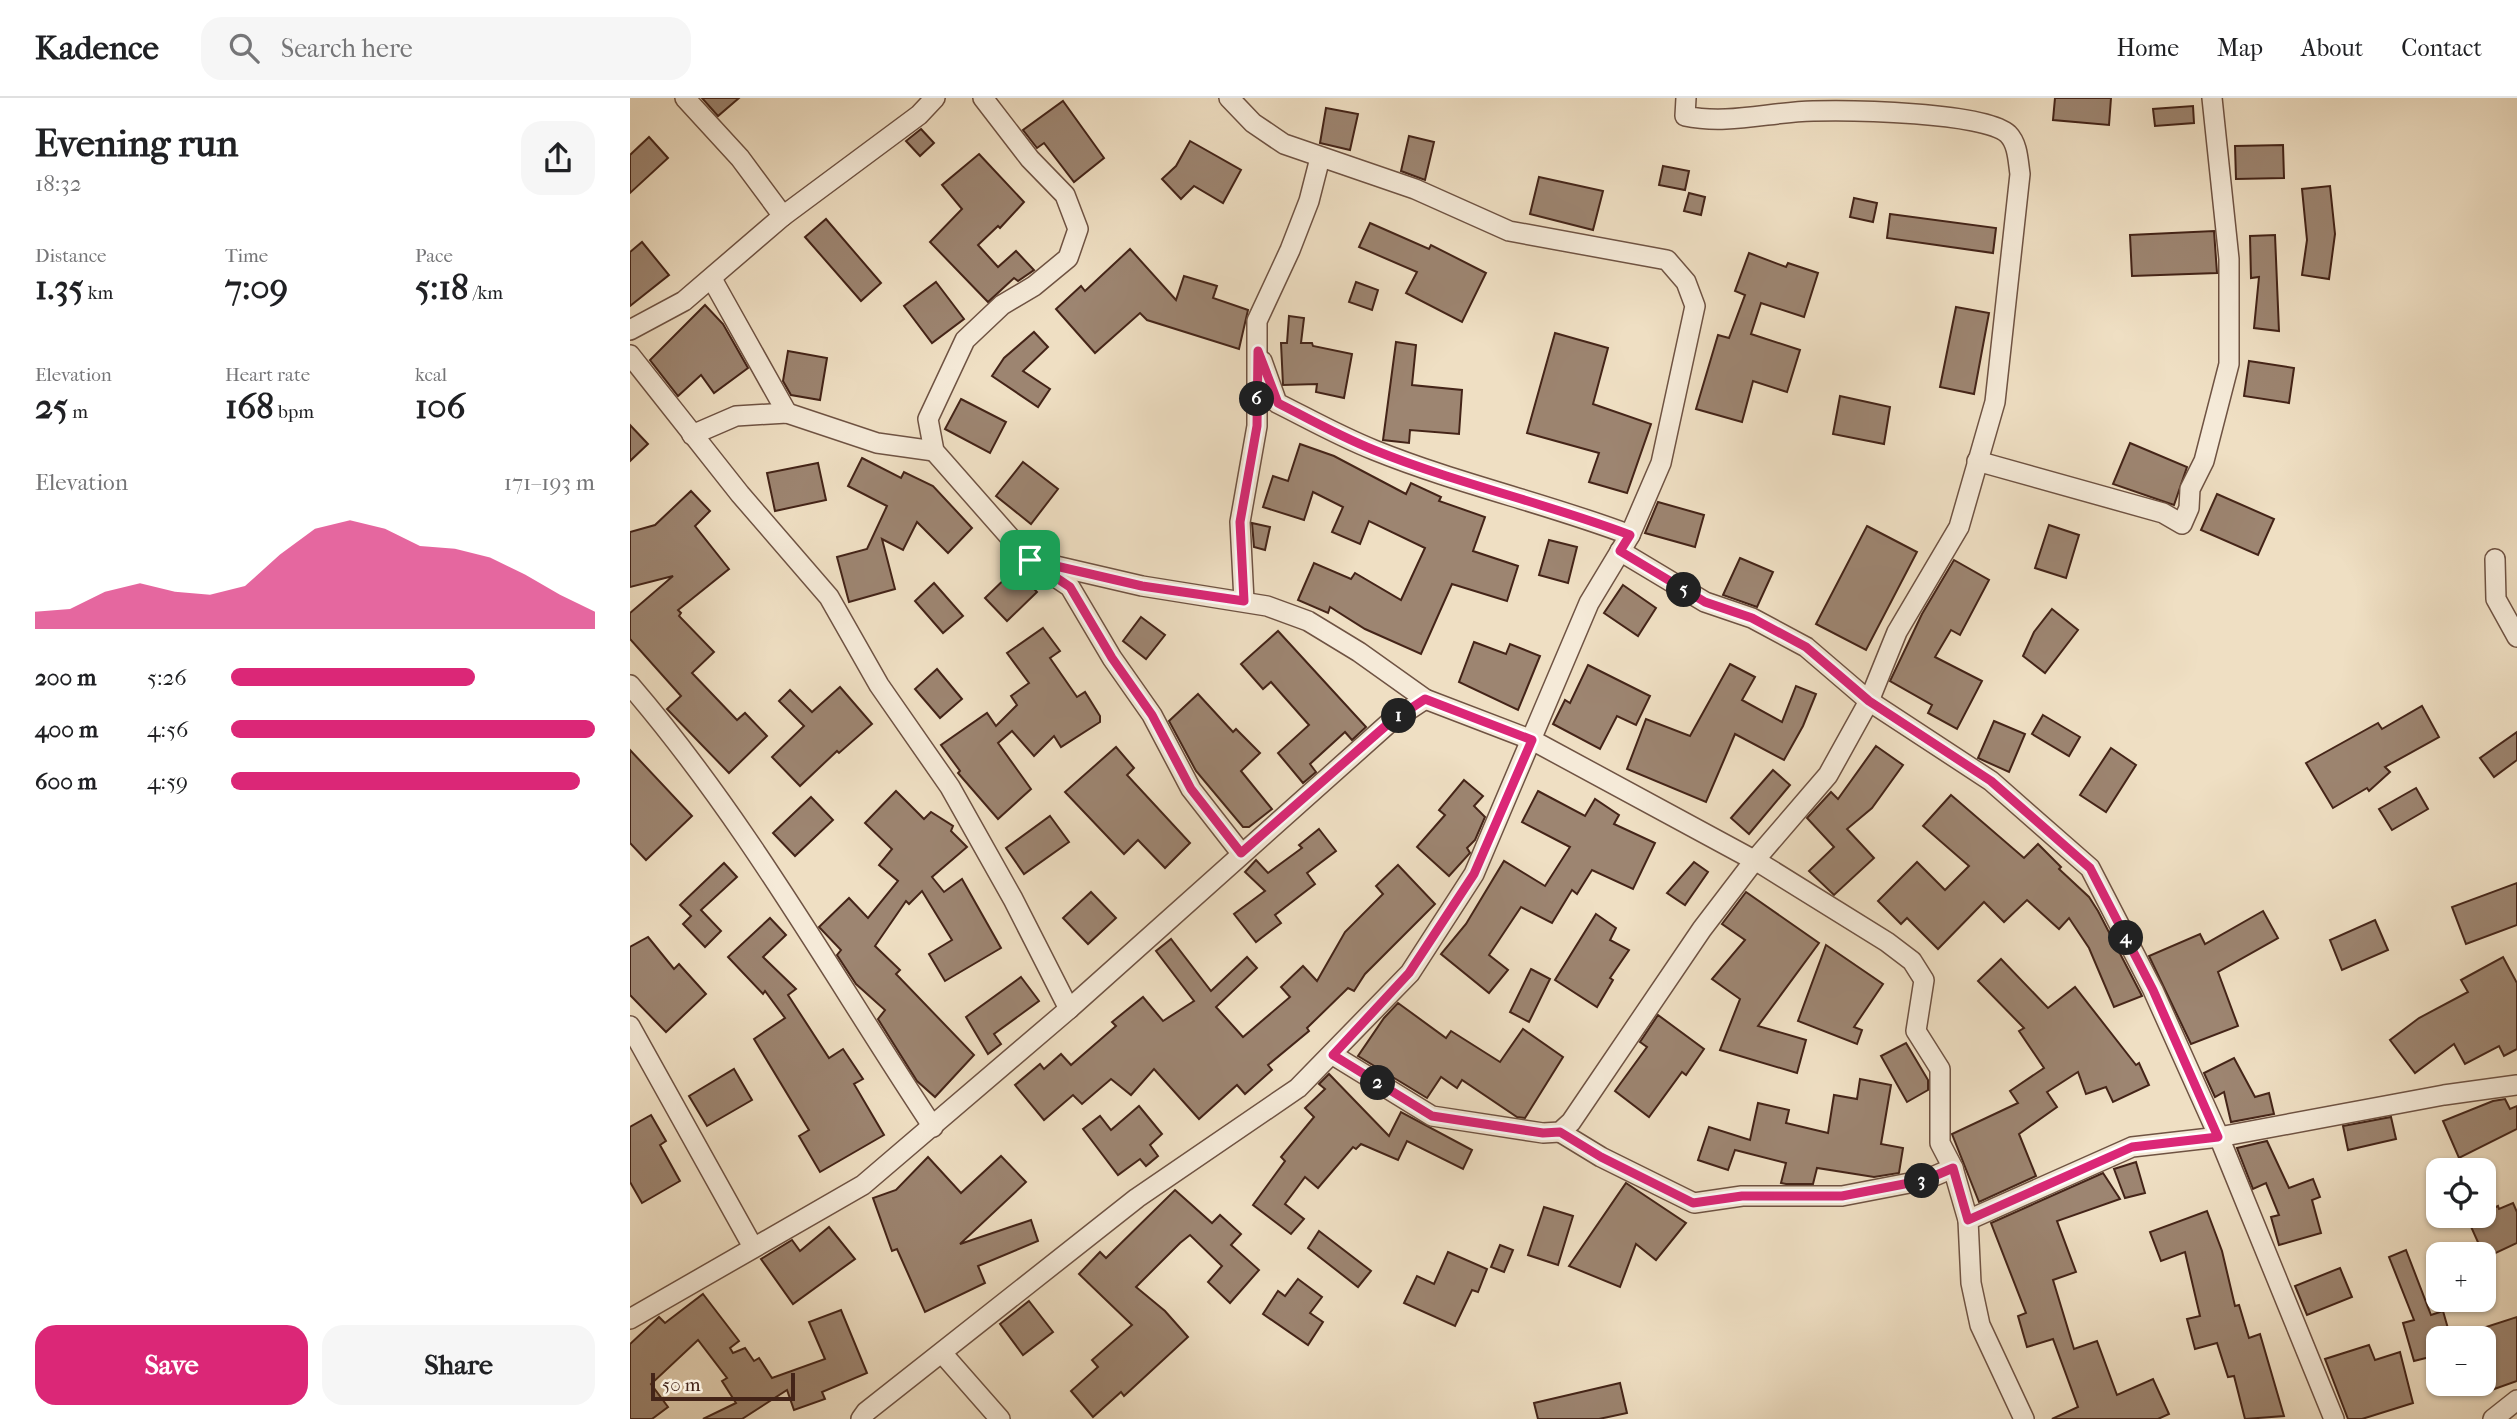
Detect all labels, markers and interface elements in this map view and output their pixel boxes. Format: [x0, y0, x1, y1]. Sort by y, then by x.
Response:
search box [201, 17, 691, 80]
text: Kadence [35, 29, 159, 68]
icon: search [225, 29, 263, 67]
text: Search here [281, 33, 413, 64]
text: Home [2117, 34, 2179, 62]
text: Map [2217, 34, 2263, 62]
text: About [2301, 34, 2363, 62]
text: Contact [2401, 34, 2482, 62]
text: Evening run [35, 121, 238, 166]
button: share [521, 121, 595, 195]
text: 18:32 [35, 170, 82, 197]
text: Distance [35, 245, 106, 267]
text: Time [225, 245, 268, 267]
text: Pace [415, 245, 453, 267]
text: 1.35 [35, 267, 84, 308]
text: 7:09 [225, 267, 288, 308]
text: 5:18 [415, 267, 469, 308]
text: km [84, 282, 113, 304]
text: /km [469, 282, 503, 304]
text: Elevation [35, 364, 112, 386]
text: Heart rate [225, 364, 310, 386]
text: kcal [415, 364, 447, 386]
pin: 6 [1240, 382, 1274, 416]
text: 25 [35, 386, 68, 427]
text: 168 [225, 386, 274, 427]
text: 106 [415, 386, 466, 427]
text: 6 [1251, 387, 1262, 409]
text: m [68, 401, 88, 423]
text: bpm [274, 401, 314, 423]
text: Elevation [35, 469, 128, 496]
text: 171–193 m [504, 469, 595, 496]
pin [1000, 530, 1060, 590]
icon: arrive [1011, 541, 1049, 579]
pin: 5 [1666, 573, 1702, 608]
text: 5 [1679, 578, 1688, 600]
text: 200 m [35, 664, 96, 691]
text: 5:26 [147, 664, 187, 691]
pin: 1 [1382, 698, 1416, 734]
text: 1 [1395, 704, 1402, 726]
text: 400 m [35, 716, 98, 743]
text: 4:56 [147, 716, 189, 743]
text: 600 m [35, 768, 97, 795]
text: 4:59 [147, 768, 188, 795]
pin: 4 [2108, 920, 2144, 956]
text: 4 [2120, 926, 2131, 948]
pin: 2 [1360, 1066, 1396, 1100]
text: 2 [1373, 1071, 1382, 1093]
map controls [2426, 1158, 2496, 1396]
button: locate [2426, 1158, 2496, 1228]
pin: 3 [1904, 1164, 1940, 1198]
text: 3 [1918, 1169, 1925, 1191]
button: + [2426, 1242, 2496, 1312]
button: Save [35, 1325, 308, 1405]
button: Share [322, 1325, 595, 1405]
button: − [2426, 1326, 2496, 1396]
scale bar [651, 1370, 794, 1402]
text: 50 m [662, 1374, 701, 1396]

